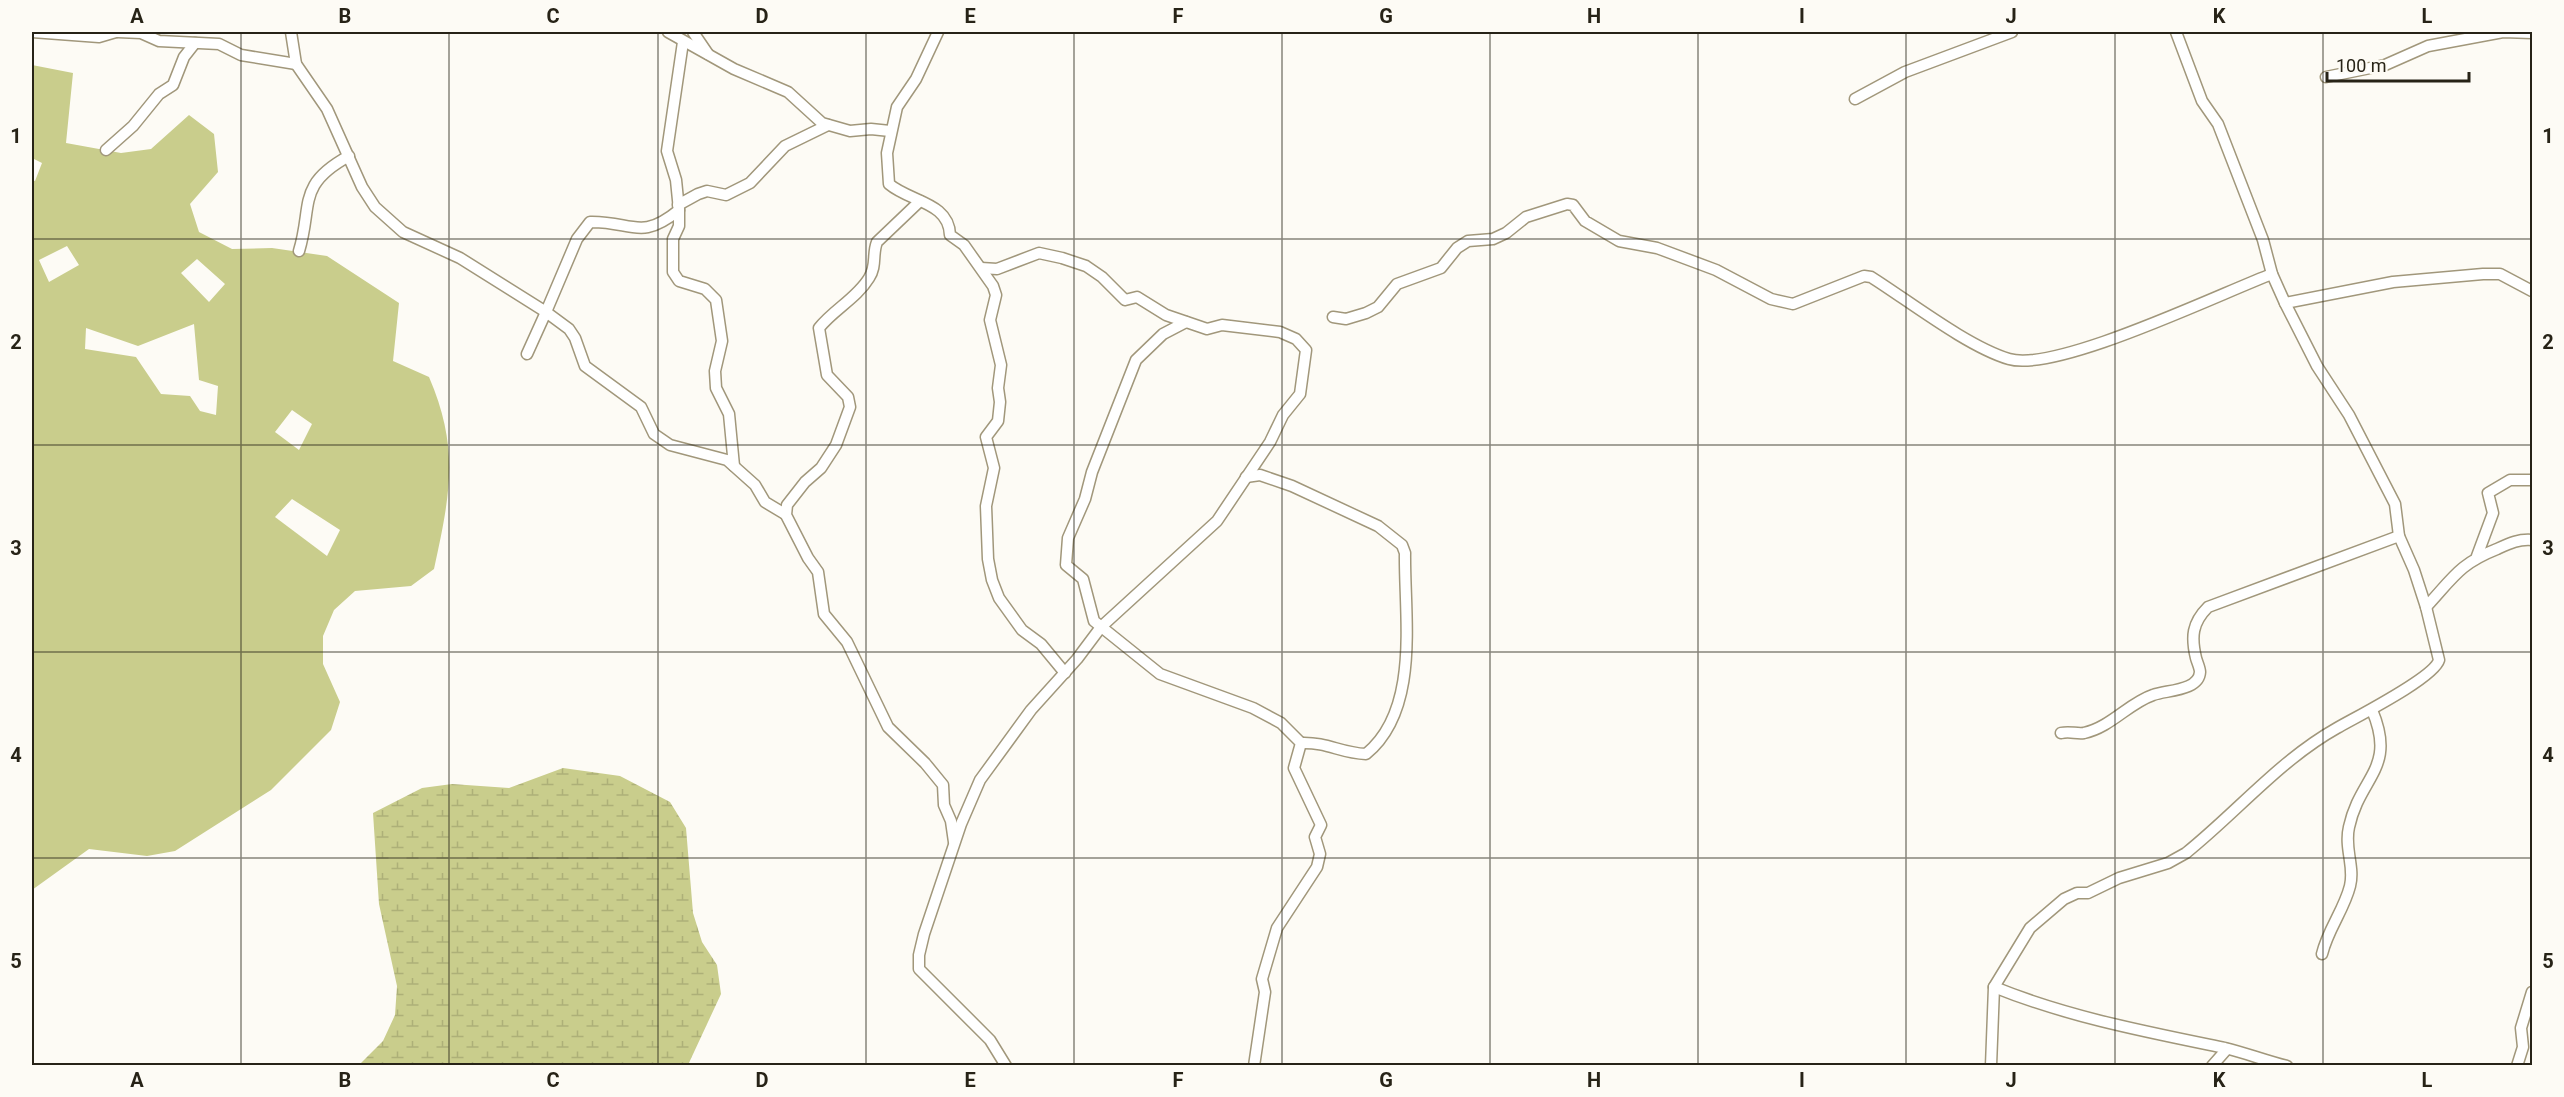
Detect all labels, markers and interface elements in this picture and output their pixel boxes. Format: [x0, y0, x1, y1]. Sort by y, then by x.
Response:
text: A [130, 4, 144, 28]
text: B [339, 4, 351, 28]
text: C [546, 4, 560, 28]
text: D [756, 4, 769, 28]
text: E [964, 4, 976, 28]
text: F [1173, 4, 1184, 28]
text: G [1379, 4, 1393, 28]
text: H [1587, 4, 1601, 28]
text: I [1799, 4, 1805, 28]
text: J [2005, 4, 2017, 28]
text: K [2213, 4, 2226, 28]
text: L [2422, 4, 2433, 28]
scale bar [2327, 45, 2470, 83]
text: 100 m [2336, 55, 2387, 76]
text: 1 [10, 124, 22, 148]
text: 1 [2542, 124, 2554, 148]
text: 2 [10, 330, 22, 354]
text: 2 [2542, 330, 2554, 354]
text: 3 [10, 536, 22, 560]
text: 3 [2542, 536, 2554, 560]
text: 4 [10, 743, 22, 767]
text: 4 [2542, 743, 2554, 767]
text: 5 [10, 949, 22, 973]
text: 5 [2542, 949, 2554, 973]
text: A [130, 1068, 144, 1092]
text: B [339, 1068, 351, 1092]
text: C [546, 1068, 560, 1092]
text: D [756, 1068, 769, 1092]
text: E [964, 1068, 976, 1092]
text: F [1173, 1068, 1184, 1092]
text: G [1379, 1068, 1393, 1092]
text: H [1587, 1068, 1601, 1092]
text: I [1799, 1068, 1805, 1092]
text: J [2005, 1068, 2017, 1092]
text: K [2213, 1068, 2226, 1092]
text: L [2422, 1068, 2433, 1092]

